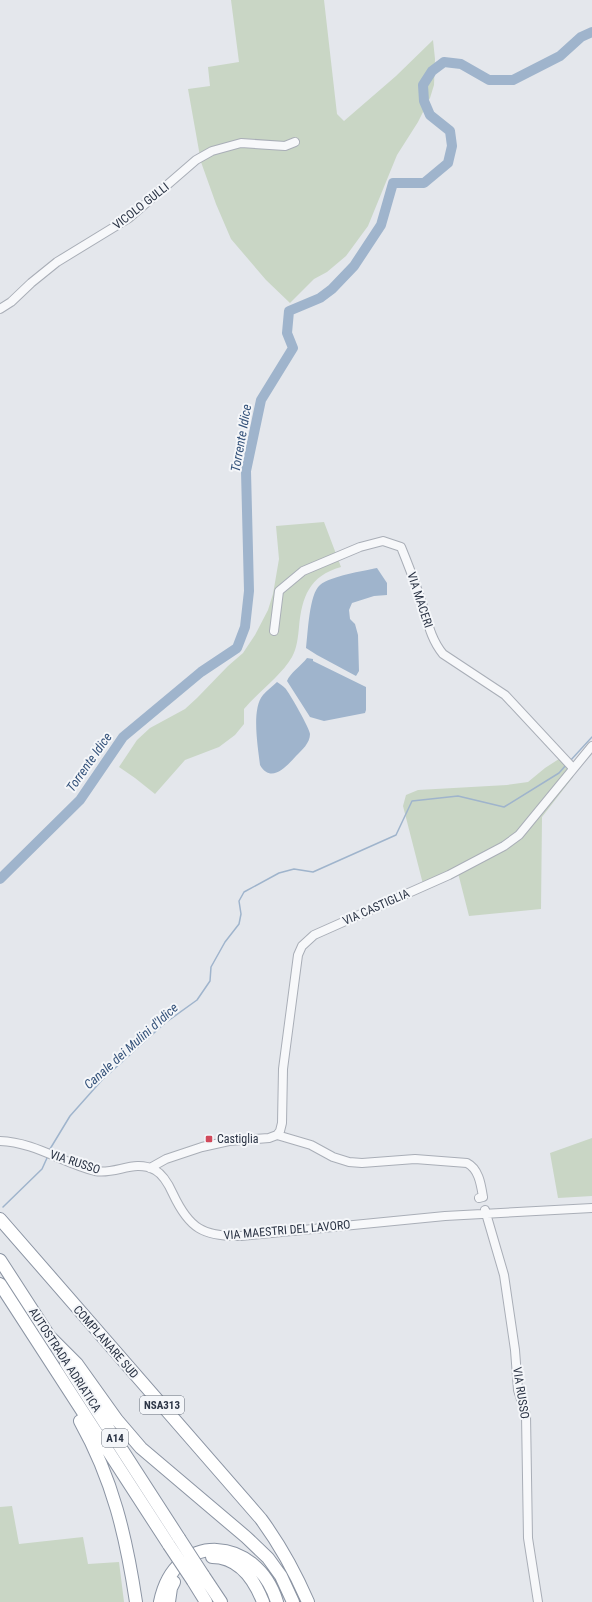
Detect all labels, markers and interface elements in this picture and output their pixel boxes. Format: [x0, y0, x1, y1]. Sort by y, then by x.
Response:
street label: VICOLO GULLI [110, 180, 172, 232]
water label: Torrente Idice [228, 403, 254, 473]
street label: VIA MACERI [404, 570, 436, 630]
water label: Torrente Idice [63, 730, 115, 794]
street label: VIA CASTIGLIA [340, 886, 412, 928]
water label: Canale dei Mulini d'Idice [81, 1000, 181, 1092]
place label: Castiglia [217, 1132, 259, 1146]
marker: Castiglia [204, 1134, 214, 1144]
street label: VIA RUSSO [48, 1147, 102, 1177]
street label: VIA MAESTRI DEL LAVORO [223, 1217, 351, 1243]
street label: COMPLANARE SUD [71, 1303, 142, 1381]
street label: AUTOSTRADA ADRIATICA [26, 1305, 104, 1415]
street label: VIA RUSSO [510, 1366, 532, 1420]
road number: NSA313 [140, 1396, 184, 1414]
road number: A14 [102, 1429, 128, 1447]

